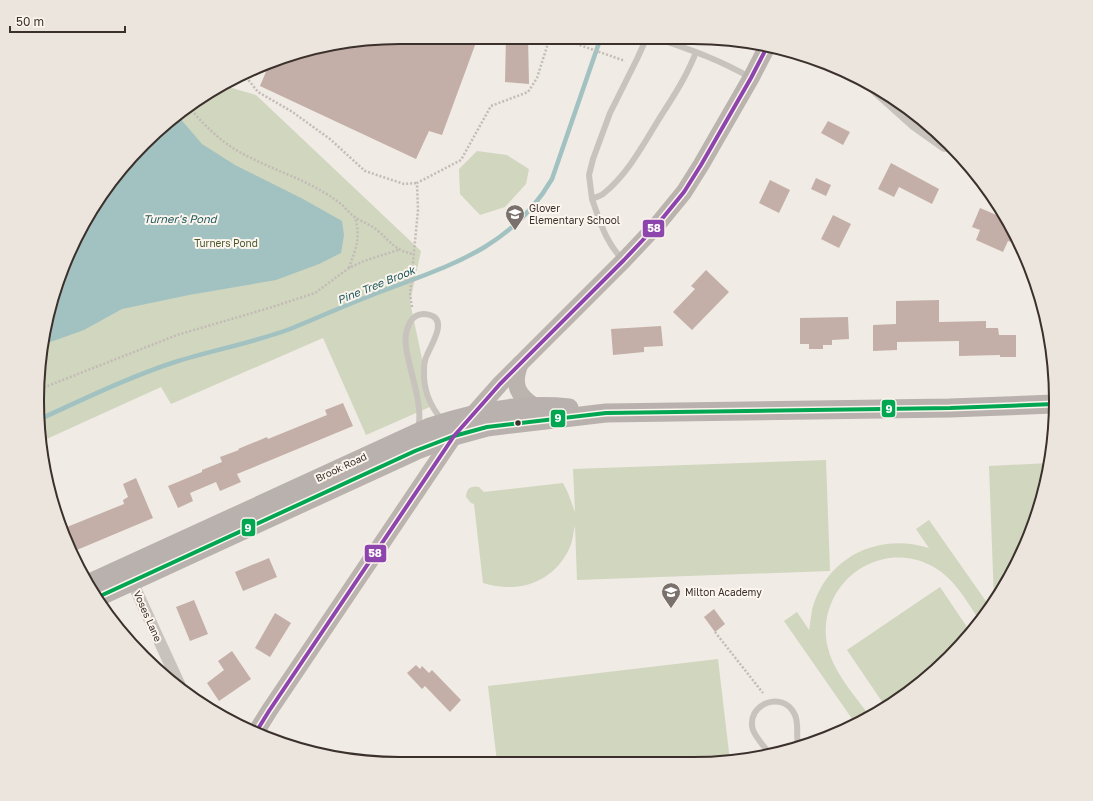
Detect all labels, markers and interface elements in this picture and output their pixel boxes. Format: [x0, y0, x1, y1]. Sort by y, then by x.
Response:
scale bar [10, 8, 125, 34]
text: 50 m [16, 14, 44, 29]
place label: Glover Elementary School [529, 202, 620, 226]
school or university icon: Glover Elementary School [504, 203, 526, 231]
water label: Turner's Pond [144, 212, 218, 225]
line badge: 58 [642, 219, 665, 238]
text: 58 [647, 221, 661, 234]
park label: Turners Pond [194, 237, 258, 249]
water label: Pine Tree Brook [335, 262, 418, 306]
line badge: 9 [881, 399, 896, 418]
text: 9 [886, 402, 893, 415]
line badge: 9 [550, 409, 566, 428]
text: 9 [555, 411, 562, 424]
unlabelled marker [513, 418, 523, 428]
street label: Brook Road [313, 450, 369, 484]
line badge: 9 [241, 518, 256, 537]
text: 9 [245, 521, 252, 534]
line badge: 58 [364, 544, 387, 563]
text: 58 [368, 546, 382, 559]
school or university icon: Milton Academy [660, 581, 682, 609]
place label: Milton Academy [685, 586, 762, 598]
street label: Voses Lane [131, 589, 165, 643]

